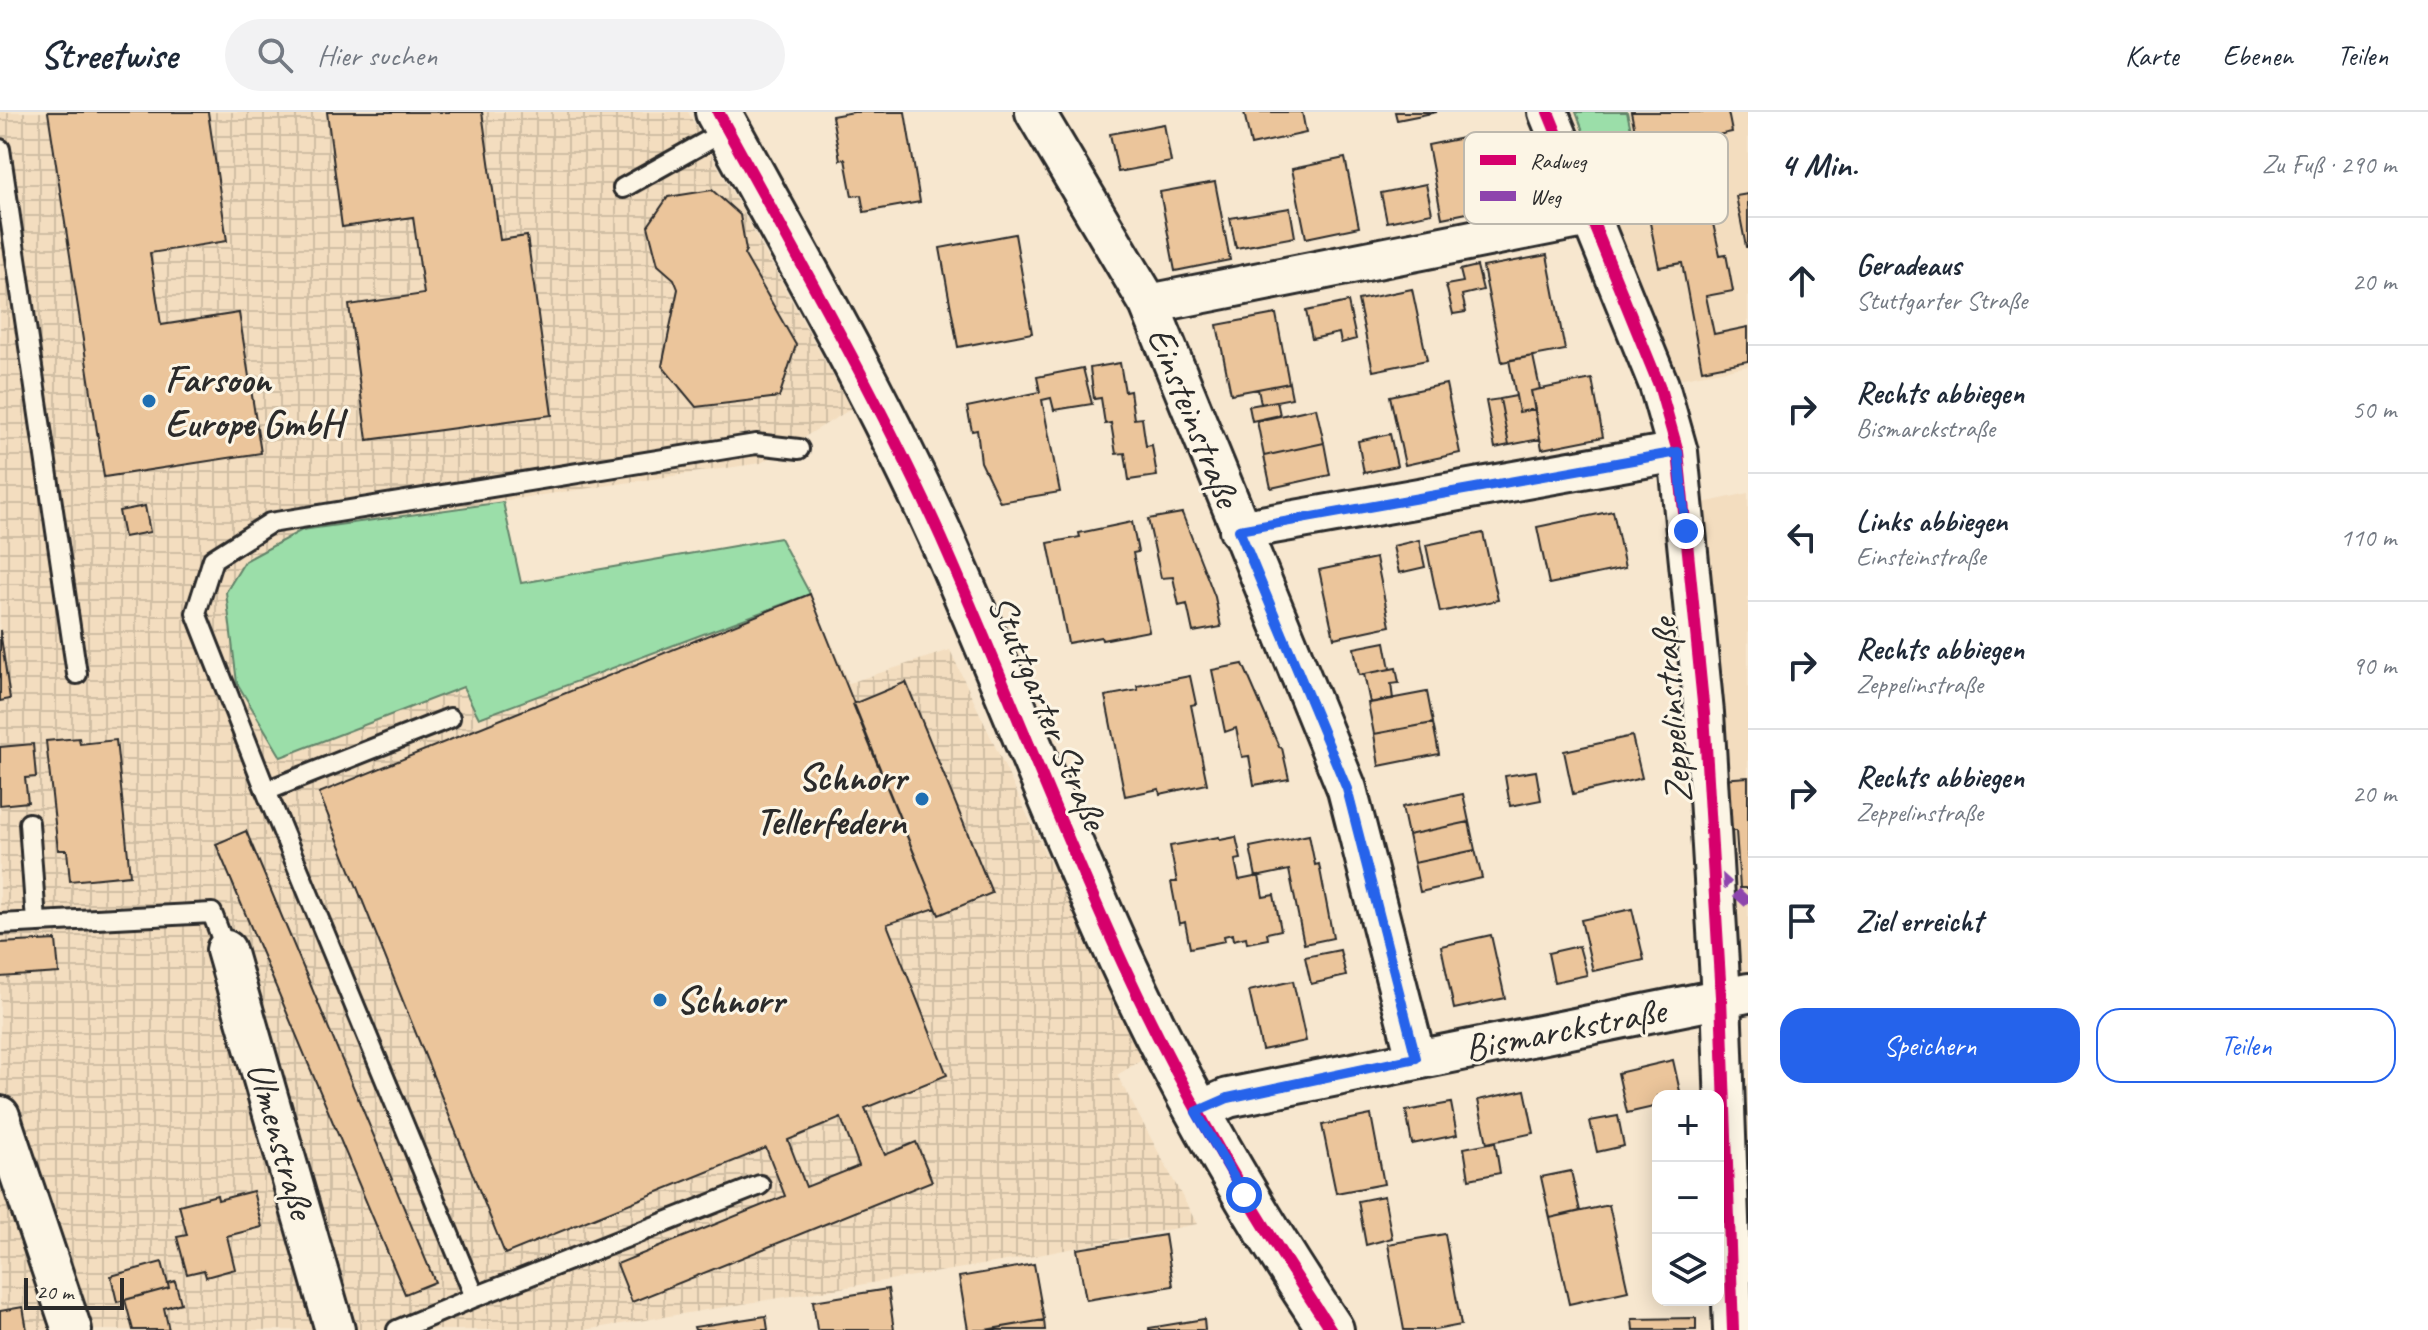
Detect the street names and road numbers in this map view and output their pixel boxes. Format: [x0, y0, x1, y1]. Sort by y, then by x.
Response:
street label: Einsteinstraße [1137, 320, 1252, 516]
street label: Stuttgarter Straße [978, 588, 1120, 839]
street label: Zeppelinstraße [1639, 614, 1702, 805]
street label: Bismarckstraße [1461, 986, 1672, 1071]
street label: Ulmenstraße [236, 1056, 326, 1226]

